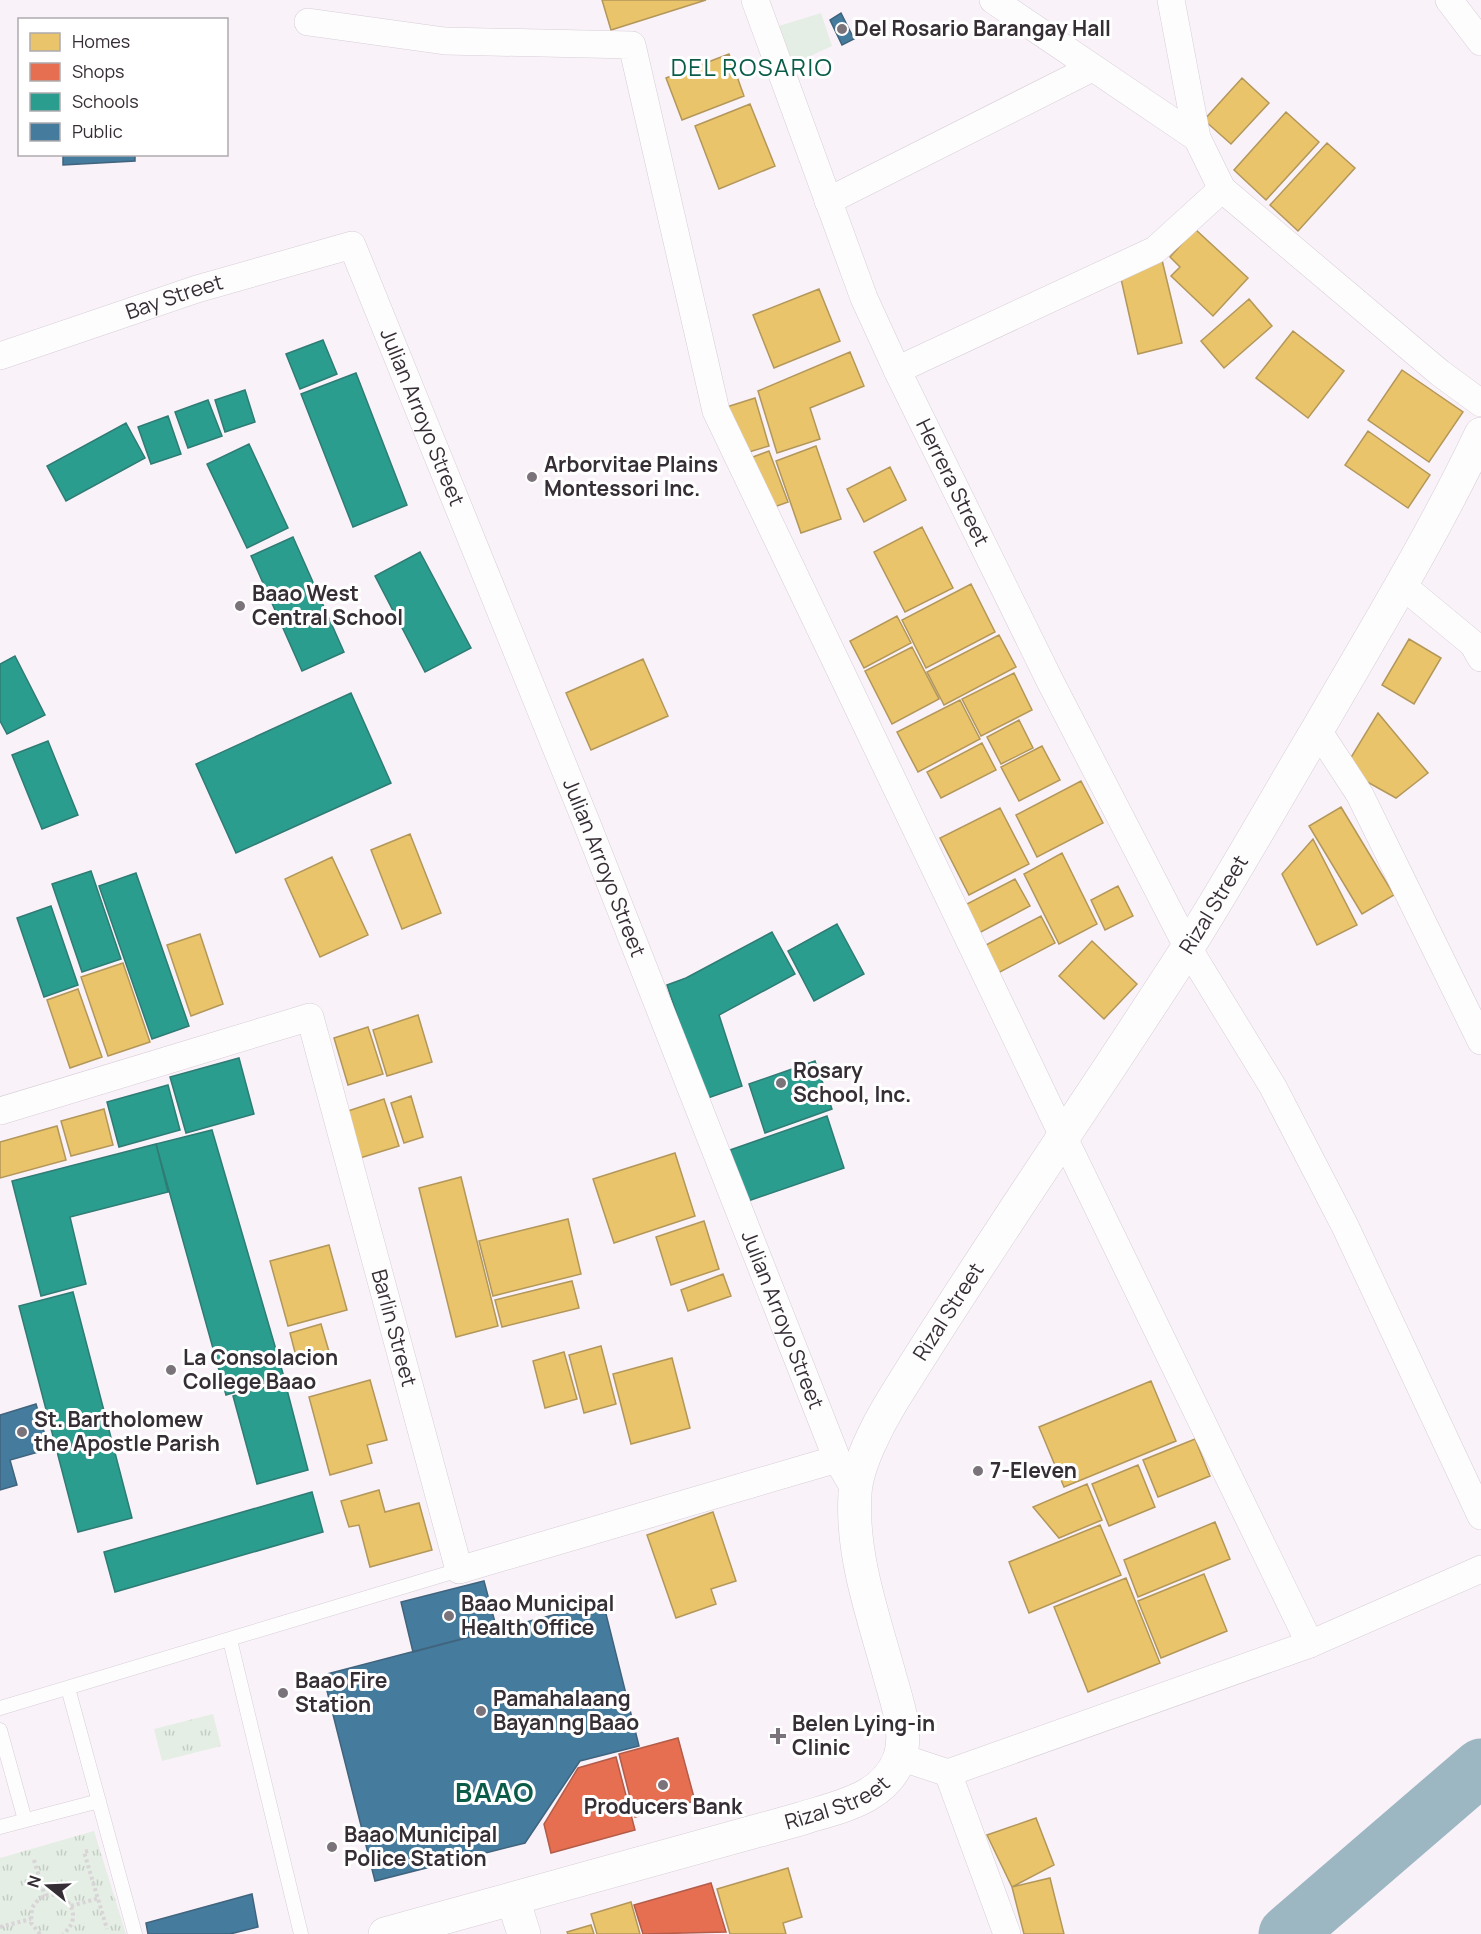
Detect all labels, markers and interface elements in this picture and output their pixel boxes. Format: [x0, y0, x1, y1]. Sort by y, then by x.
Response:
place label: Del Rosario Barangay Hall [854, 14, 1111, 42]
legend [18, 18, 228, 156]
marker: Del Rosario Barangay Hall [835, 22, 849, 36]
text: Homes [72, 29, 130, 53]
district label: DEL ROSARIO [671, 50, 833, 83]
text: Shops [72, 59, 124, 83]
text: Schools [72, 89, 139, 113]
text: Public [72, 119, 123, 143]
street label: Bay Street [122, 267, 226, 325]
street label: Julian Arroyo Street [374, 324, 471, 510]
street label: Herrera Street [910, 414, 996, 551]
place label: Arborvitae Plains Montessori Inc. [544, 450, 718, 502]
marker: Arborvitae Plains Montessori Inc. [525, 470, 539, 484]
place label: Baao West Central School [252, 579, 403, 631]
marker: Baao West Central School [233, 599, 247, 613]
street label: Julian Arroyo Street [557, 774, 653, 961]
street label: Rizal Street [1172, 849, 1254, 959]
place label: Rosary School, Inc. [793, 1056, 911, 1108]
marker: Rosary School, Inc. [774, 1076, 788, 1090]
street label: Julian Arroyo Street [735, 1226, 831, 1413]
street label: Rizal Street [906, 1257, 990, 1366]
street label: Barlin Street [366, 1266, 424, 1389]
place label: La Consolacion College Baao [183, 1343, 338, 1395]
marker: La Consolacion College Baao [164, 1363, 178, 1377]
place label: St. Bartholomew the Apostle Parish [34, 1405, 220, 1457]
marker: St. Bartholomew the Apostle Parish [15, 1425, 29, 1439]
place label: 7-Eleven [990, 1456, 1077, 1484]
marker: 7-Eleven [971, 1464, 985, 1478]
place label: Baao Municipal Health Office [461, 1589, 614, 1641]
marker: Baao Municipal Health Office [442, 1609, 456, 1623]
place label: Baao Fire Station [295, 1666, 387, 1718]
place label: Pamahalaang Bayan ng Baao [493, 1684, 639, 1736]
marker: Baao Fire Station [276, 1686, 290, 1700]
marker: Pamahalaang Bayan ng Baao [474, 1704, 488, 1718]
place label: Belen Lying-in Clinic [792, 1709, 935, 1761]
marker: Belen Lying-in Clinic [769, 1727, 787, 1745]
street label: Rizal Street [781, 1769, 895, 1836]
district label: BAAO [455, 1773, 535, 1810]
marker: Producers Bank [656, 1778, 670, 1792]
place label: Producers Bank [584, 1792, 743, 1820]
place label: Baao Municipal Police Station [344, 1820, 497, 1872]
marker: Baao Municipal Police Station [325, 1840, 339, 1854]
north arrow [18, 1856, 78, 1916]
text: N [21, 1872, 46, 1890]

